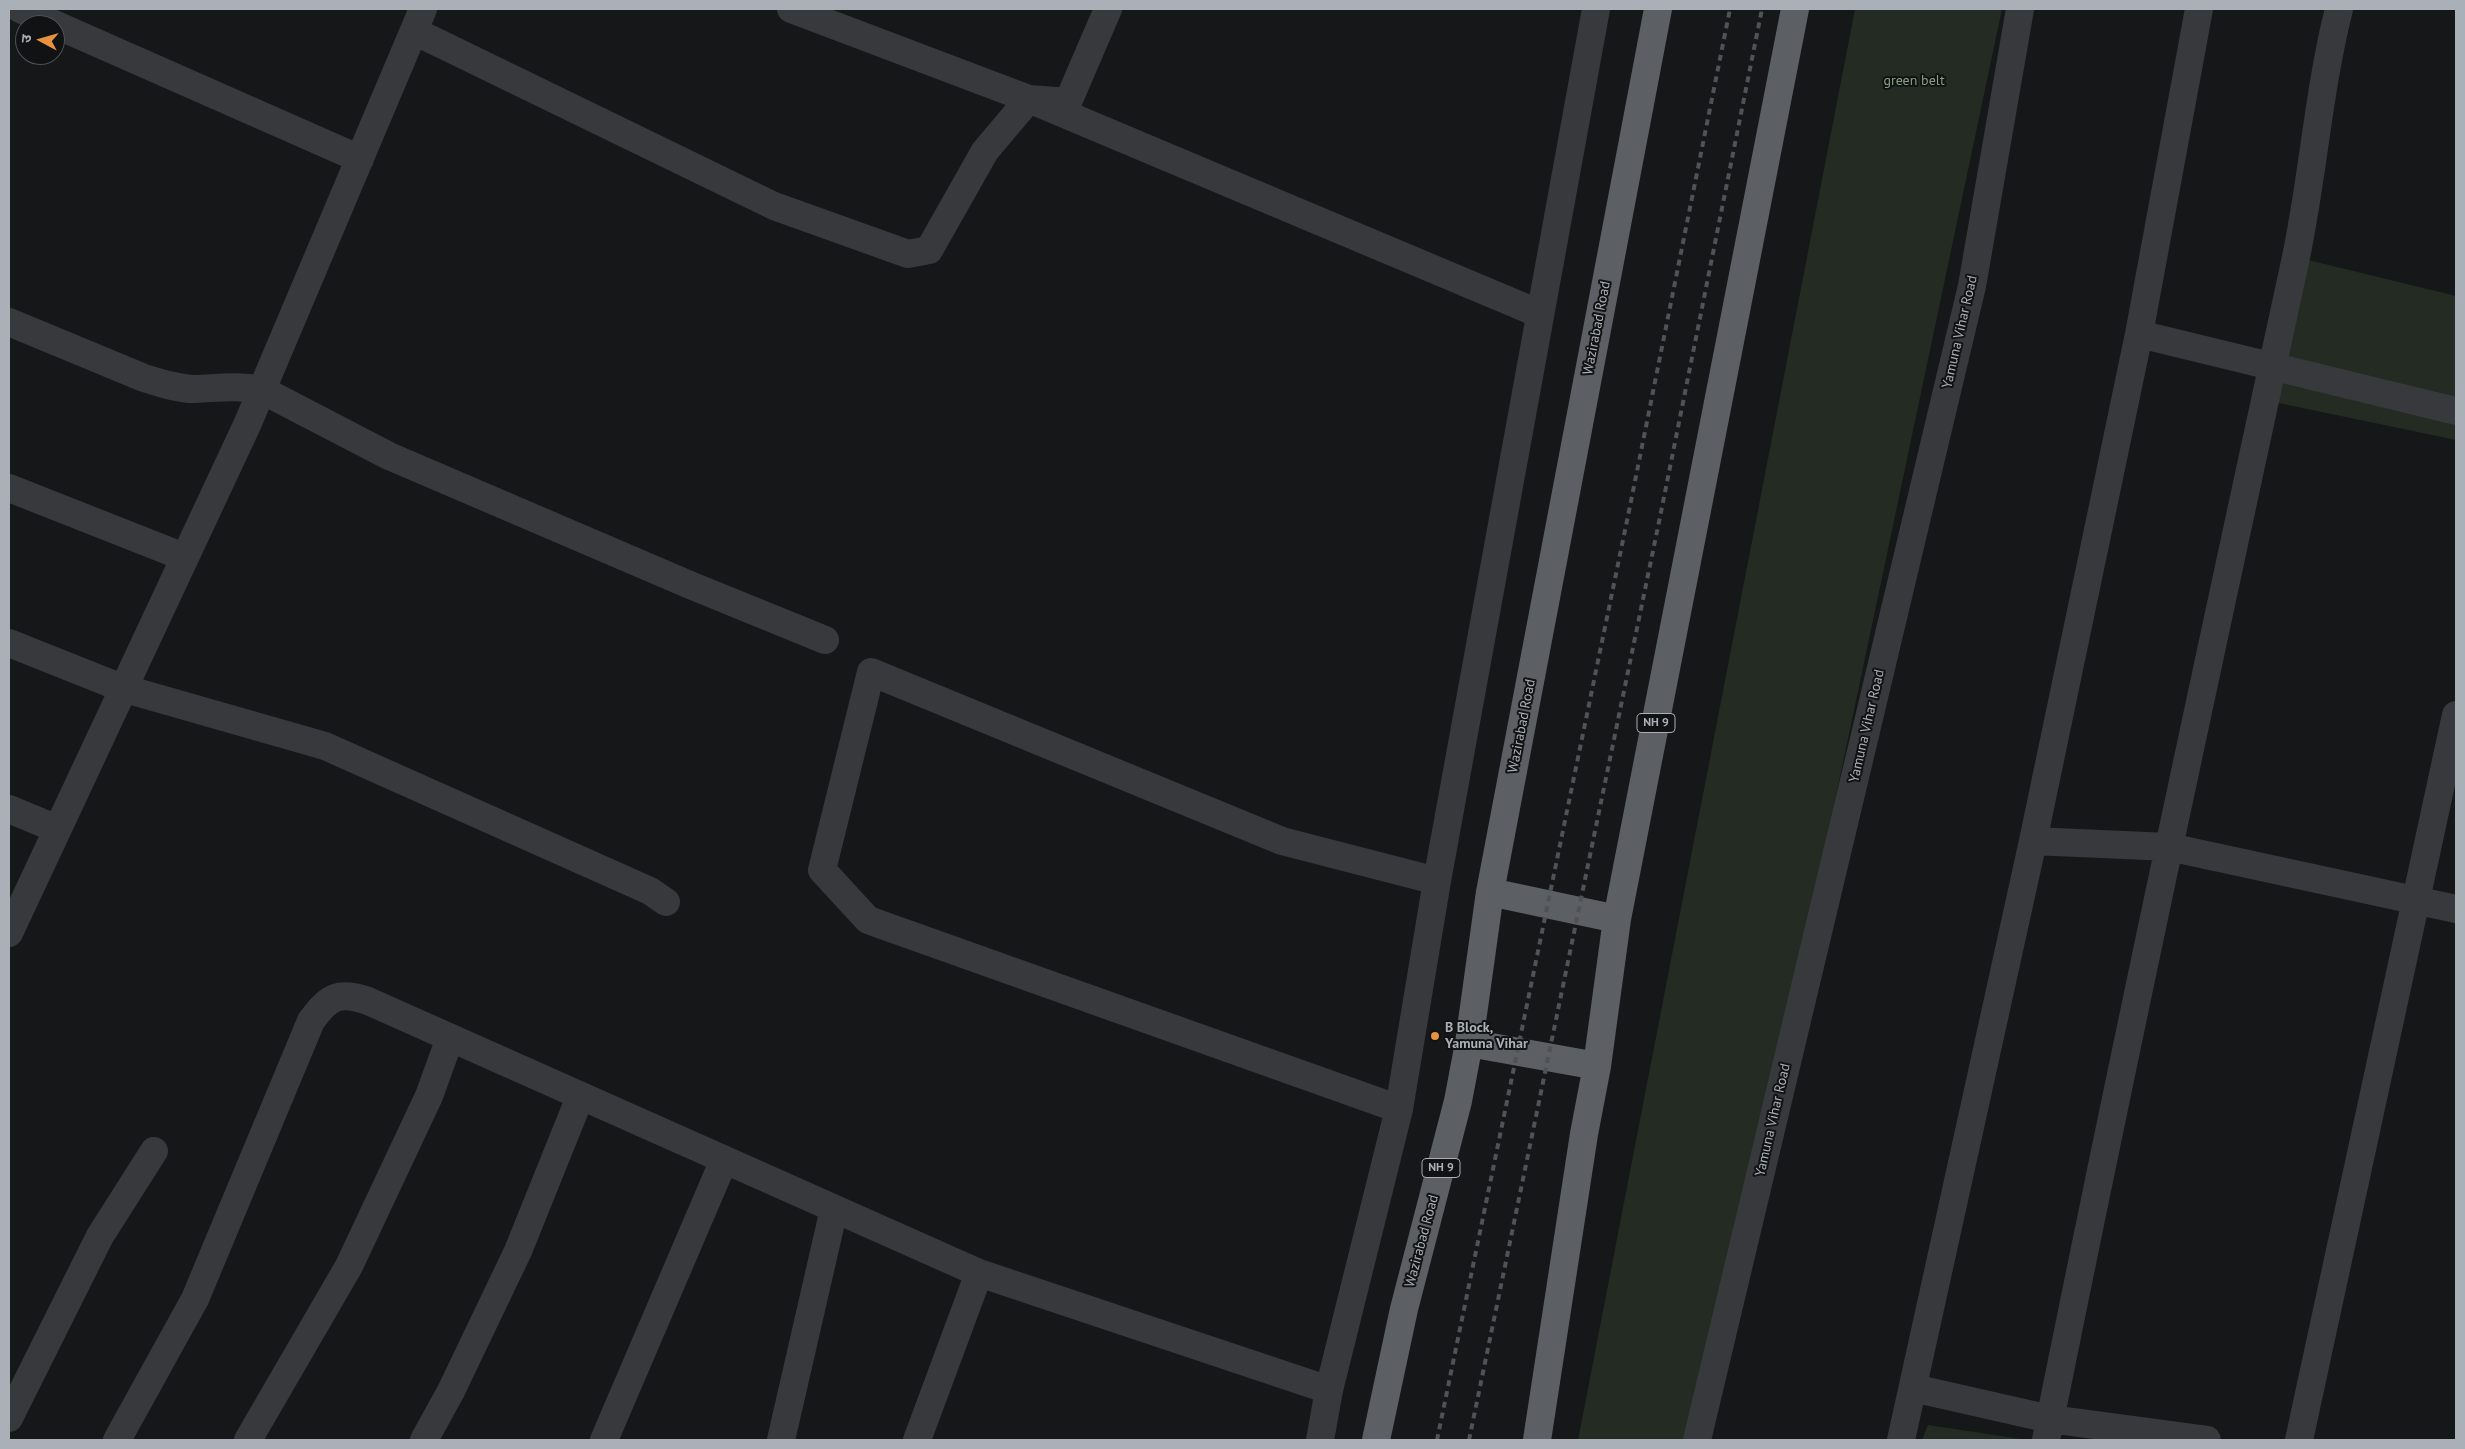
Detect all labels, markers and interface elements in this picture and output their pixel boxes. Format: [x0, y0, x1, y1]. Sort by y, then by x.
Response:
north arrow [15, 15, 65, 65]
text: उ [17, 34, 35, 44]
park label: green belt [1883, 73, 1945, 89]
street label: Yamuna Vihar Road [1939, 274, 1981, 390]
street label: Wazirabad Road [1580, 280, 1614, 376]
street label: Yamuna Vihar Road [1846, 668, 1888, 784]
street label: Wazirabad Road [1505, 678, 1539, 774]
road number: NH 9 [1637, 714, 1675, 732]
place label: B Block, Yamuna Vihar [1445, 1020, 1528, 1052]
marker: B Block, Yamuna Vihar [1429, 1030, 1441, 1042]
street label: Yamuna Vihar Road [1752, 1062, 1794, 1178]
road number: NH 9 [1422, 1158, 1460, 1178]
street label: Wazirabad Road [1402, 1193, 1442, 1289]

